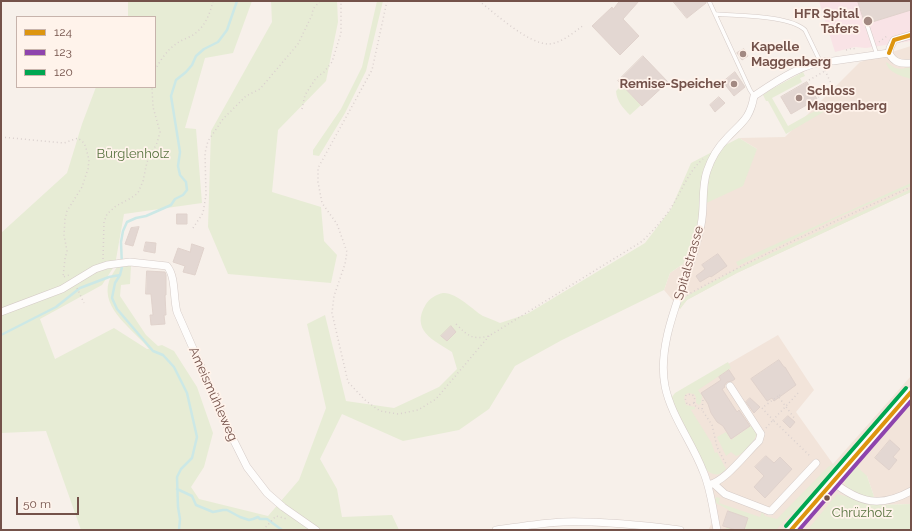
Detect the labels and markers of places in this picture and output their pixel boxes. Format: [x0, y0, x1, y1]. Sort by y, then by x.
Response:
place label: HFR Spital Tafers [794, 6, 859, 37]
marker: HFR Spital Tafers [862, 15, 874, 27]
place label: Kapelle Maggenberg [751, 39, 831, 70]
marker: Kapelle Maggenberg [738, 49, 748, 59]
place label: Remise-Speicher [619, 76, 726, 92]
marker: Remise-Speicher [729, 79, 739, 89]
place label: Schloss Maggenberg [807, 83, 887, 114]
marker: Schloss Maggenberg [794, 93, 804, 103]
unlabelled marker [822, 493, 832, 503]

